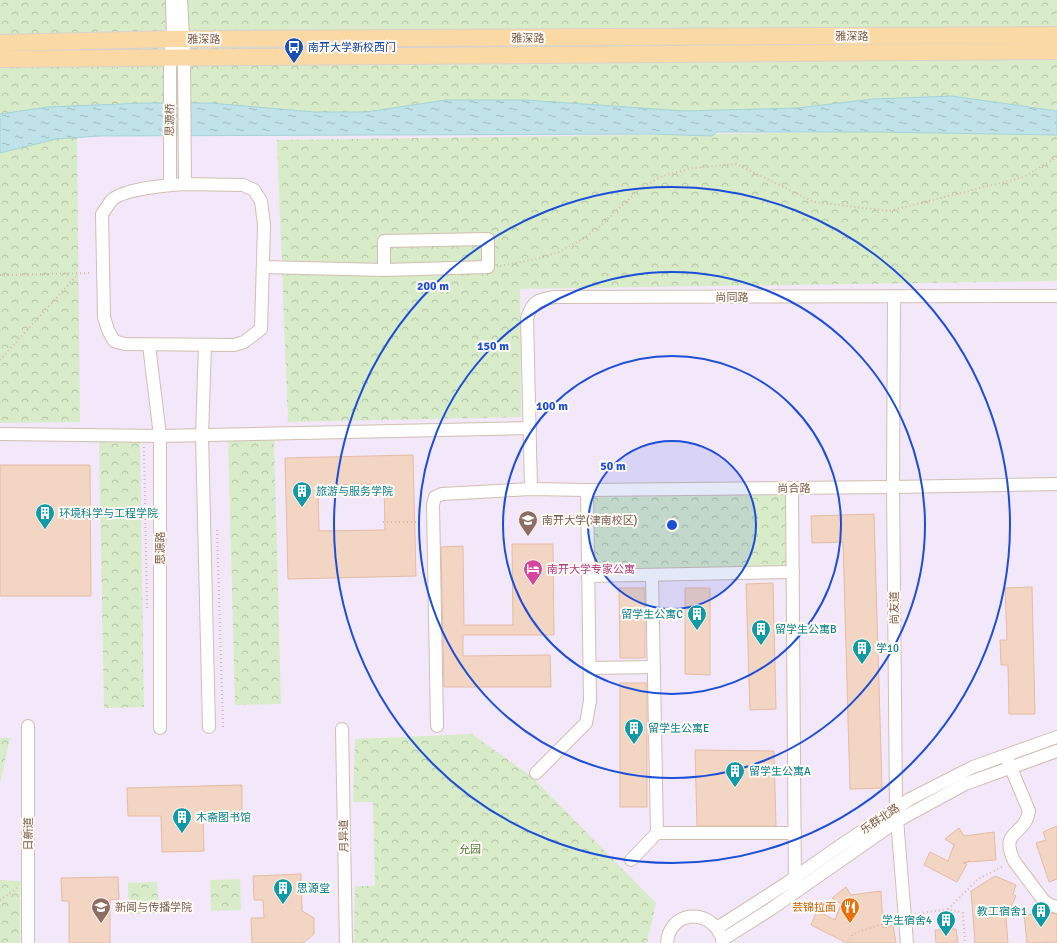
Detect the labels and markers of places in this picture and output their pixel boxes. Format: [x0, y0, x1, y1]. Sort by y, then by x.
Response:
bus stop icon: 南开大学新校西门 [283, 36, 305, 64]
place label: 南开大学新校西门 [308, 41, 396, 54]
building icon: 旅游与服务学院 [291, 480, 313, 508]
place label: 旅游与服务学院 [316, 485, 393, 498]
building icon: 环境科学与工程学院 [34, 502, 56, 530]
place label: 环境科学与工程学院 [59, 507, 158, 520]
school or university icon: 南开大学(津南校区) [517, 509, 539, 537]
place label: 南开大学(津南校区) [542, 514, 637, 527]
centre of rings [665, 518, 679, 532]
hotel icon: 南开大学专家公寓 [522, 558, 544, 586]
place label: 南开大学专家公寓 [547, 563, 635, 576]
building icon: 留学生公寓C [686, 603, 708, 631]
place label: 留学生公寓C [621, 608, 683, 621]
building icon: 留学生公寓B [750, 618, 772, 646]
place label: 留学生公寓B [775, 623, 837, 636]
building icon: 学10 [851, 637, 873, 665]
place label: 学10 [876, 642, 899, 655]
building icon: 留学生公寓E [623, 717, 645, 745]
place label: 留学生公寓E [648, 722, 709, 735]
building icon: 留学生公寓A [724, 760, 746, 788]
place label: 留学生公寓A [749, 765, 811, 778]
building icon: 木斋图书馆 [171, 806, 193, 834]
place label: 木斋图书馆 [196, 811, 251, 824]
building icon: 思源堂 [272, 877, 294, 905]
place label: 思源堂 [297, 882, 330, 895]
school or university icon: 新闻与传播学院 [90, 896, 112, 924]
restaurant icon: 芸锦拉面 [839, 896, 861, 924]
building icon: 教工宿舍1 [1030, 900, 1052, 928]
place label: 新闻与传播学院 [115, 901, 192, 914]
place label: 芸锦拉面 [792, 901, 836, 914]
place label: 教工宿舍1 [977, 905, 1027, 918]
building icon: 学生宿舍4 [935, 909, 957, 937]
place label: 学生宿舍4 [882, 914, 932, 927]

